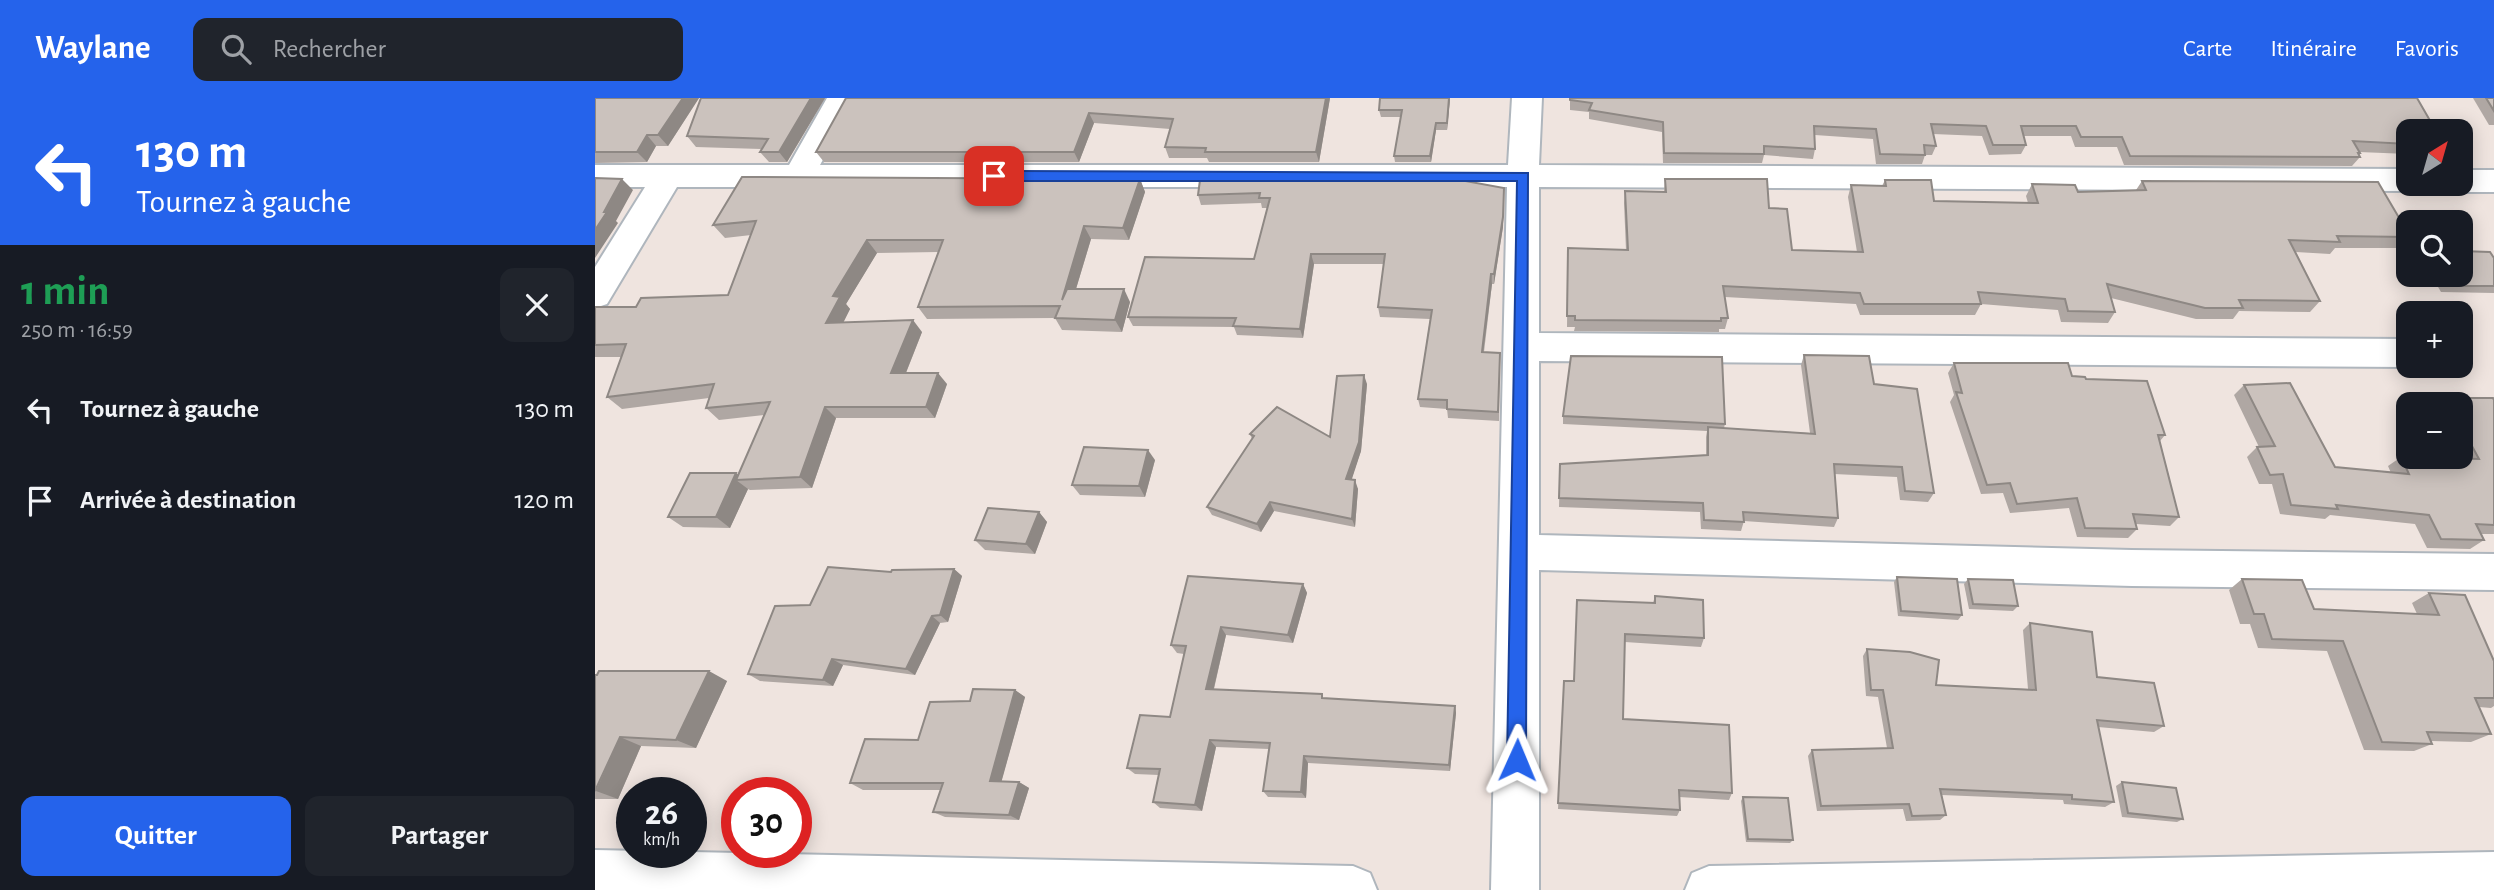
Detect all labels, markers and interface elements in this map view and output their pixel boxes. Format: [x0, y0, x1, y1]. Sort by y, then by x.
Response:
search box [193, 18, 683, 81]
icon: search [217, 30, 255, 68]
text: Waylane [35, 32, 151, 65]
text: Rechercher [273, 36, 386, 62]
text: Carte [2183, 37, 2232, 61]
text: Itinéraire [2270, 37, 2357, 61]
text: Favoris [2395, 37, 2459, 61]
north arrow [2396, 119, 2473, 196]
map controls [2396, 119, 2473, 469]
icon: left [21, 126, 112, 217]
text: 130 m [136, 128, 247, 177]
pin [964, 146, 1024, 206]
icon: arrive [975, 157, 1013, 195]
text: Tournez à gauche [136, 186, 351, 218]
button: search [2396, 210, 2473, 287]
button: close [500, 268, 574, 342]
text: 1 min [21, 270, 110, 312]
button: + [2396, 301, 2473, 378]
text: 250 m · 16:59 [21, 319, 133, 342]
icon: left [21, 391, 59, 429]
button: − [2396, 392, 2473, 469]
text: Tournez à gauche [80, 396, 259, 422]
text: 130 m [516, 396, 574, 422]
icon: arrive [21, 482, 59, 520]
text: Arrivée à destination [80, 487, 296, 513]
text: 120 m [514, 487, 574, 513]
position arrow [1480, 723, 1554, 797]
speed limit sign: 30 [721, 777, 812, 868]
button: Quitter [21, 796, 291, 876]
button: Partager [305, 796, 574, 876]
text: 26 [645, 796, 678, 831]
text: km/h [643, 831, 680, 849]

